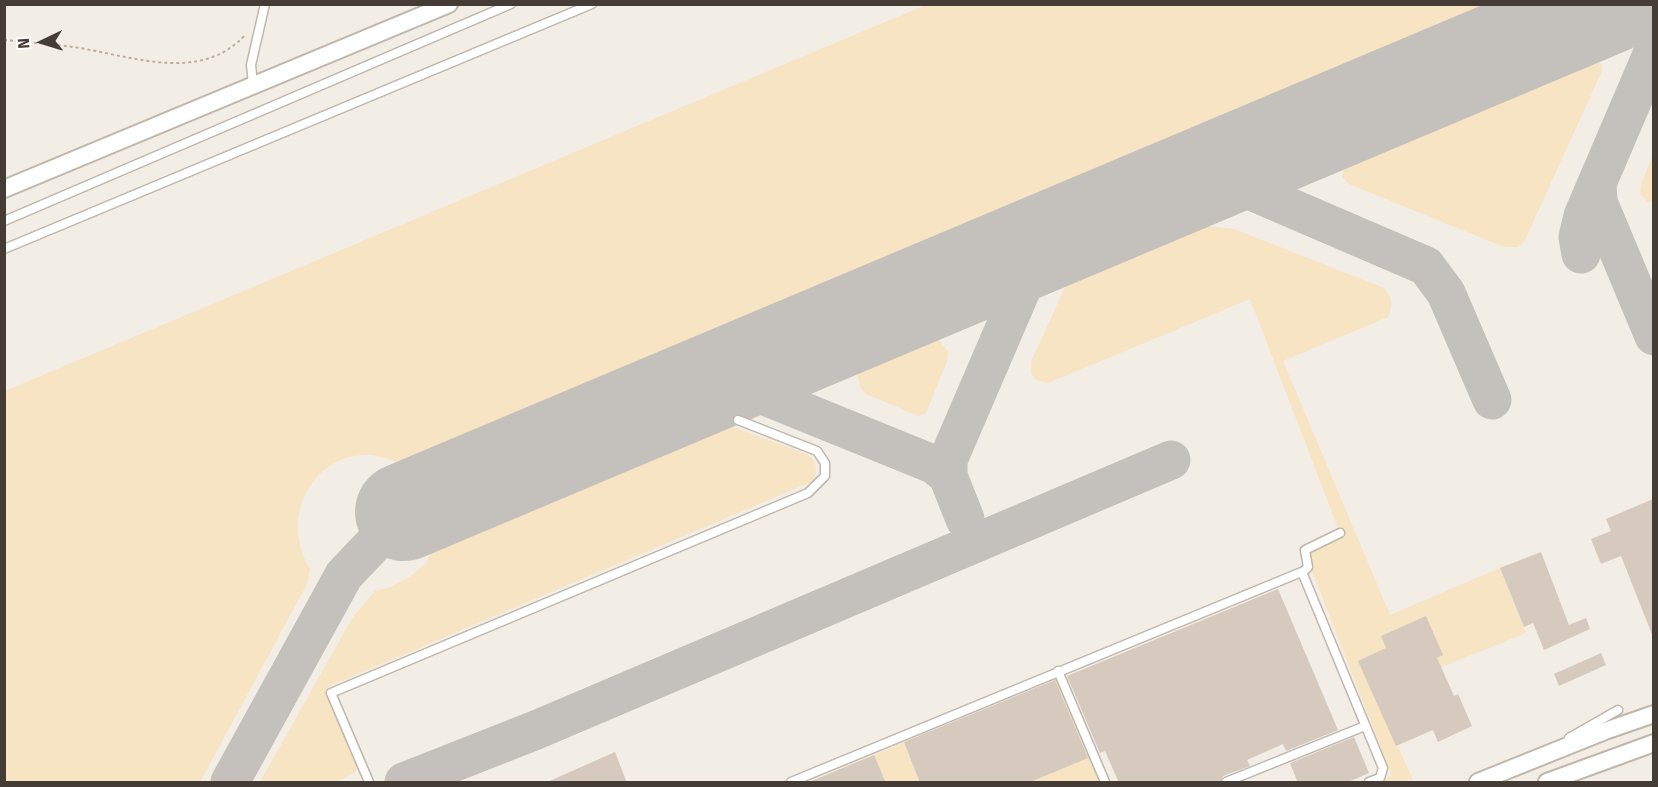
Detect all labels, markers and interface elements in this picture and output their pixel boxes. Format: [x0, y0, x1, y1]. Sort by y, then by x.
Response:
north arrow [12, 12, 72, 72]
text: N [14, 37, 33, 49]

